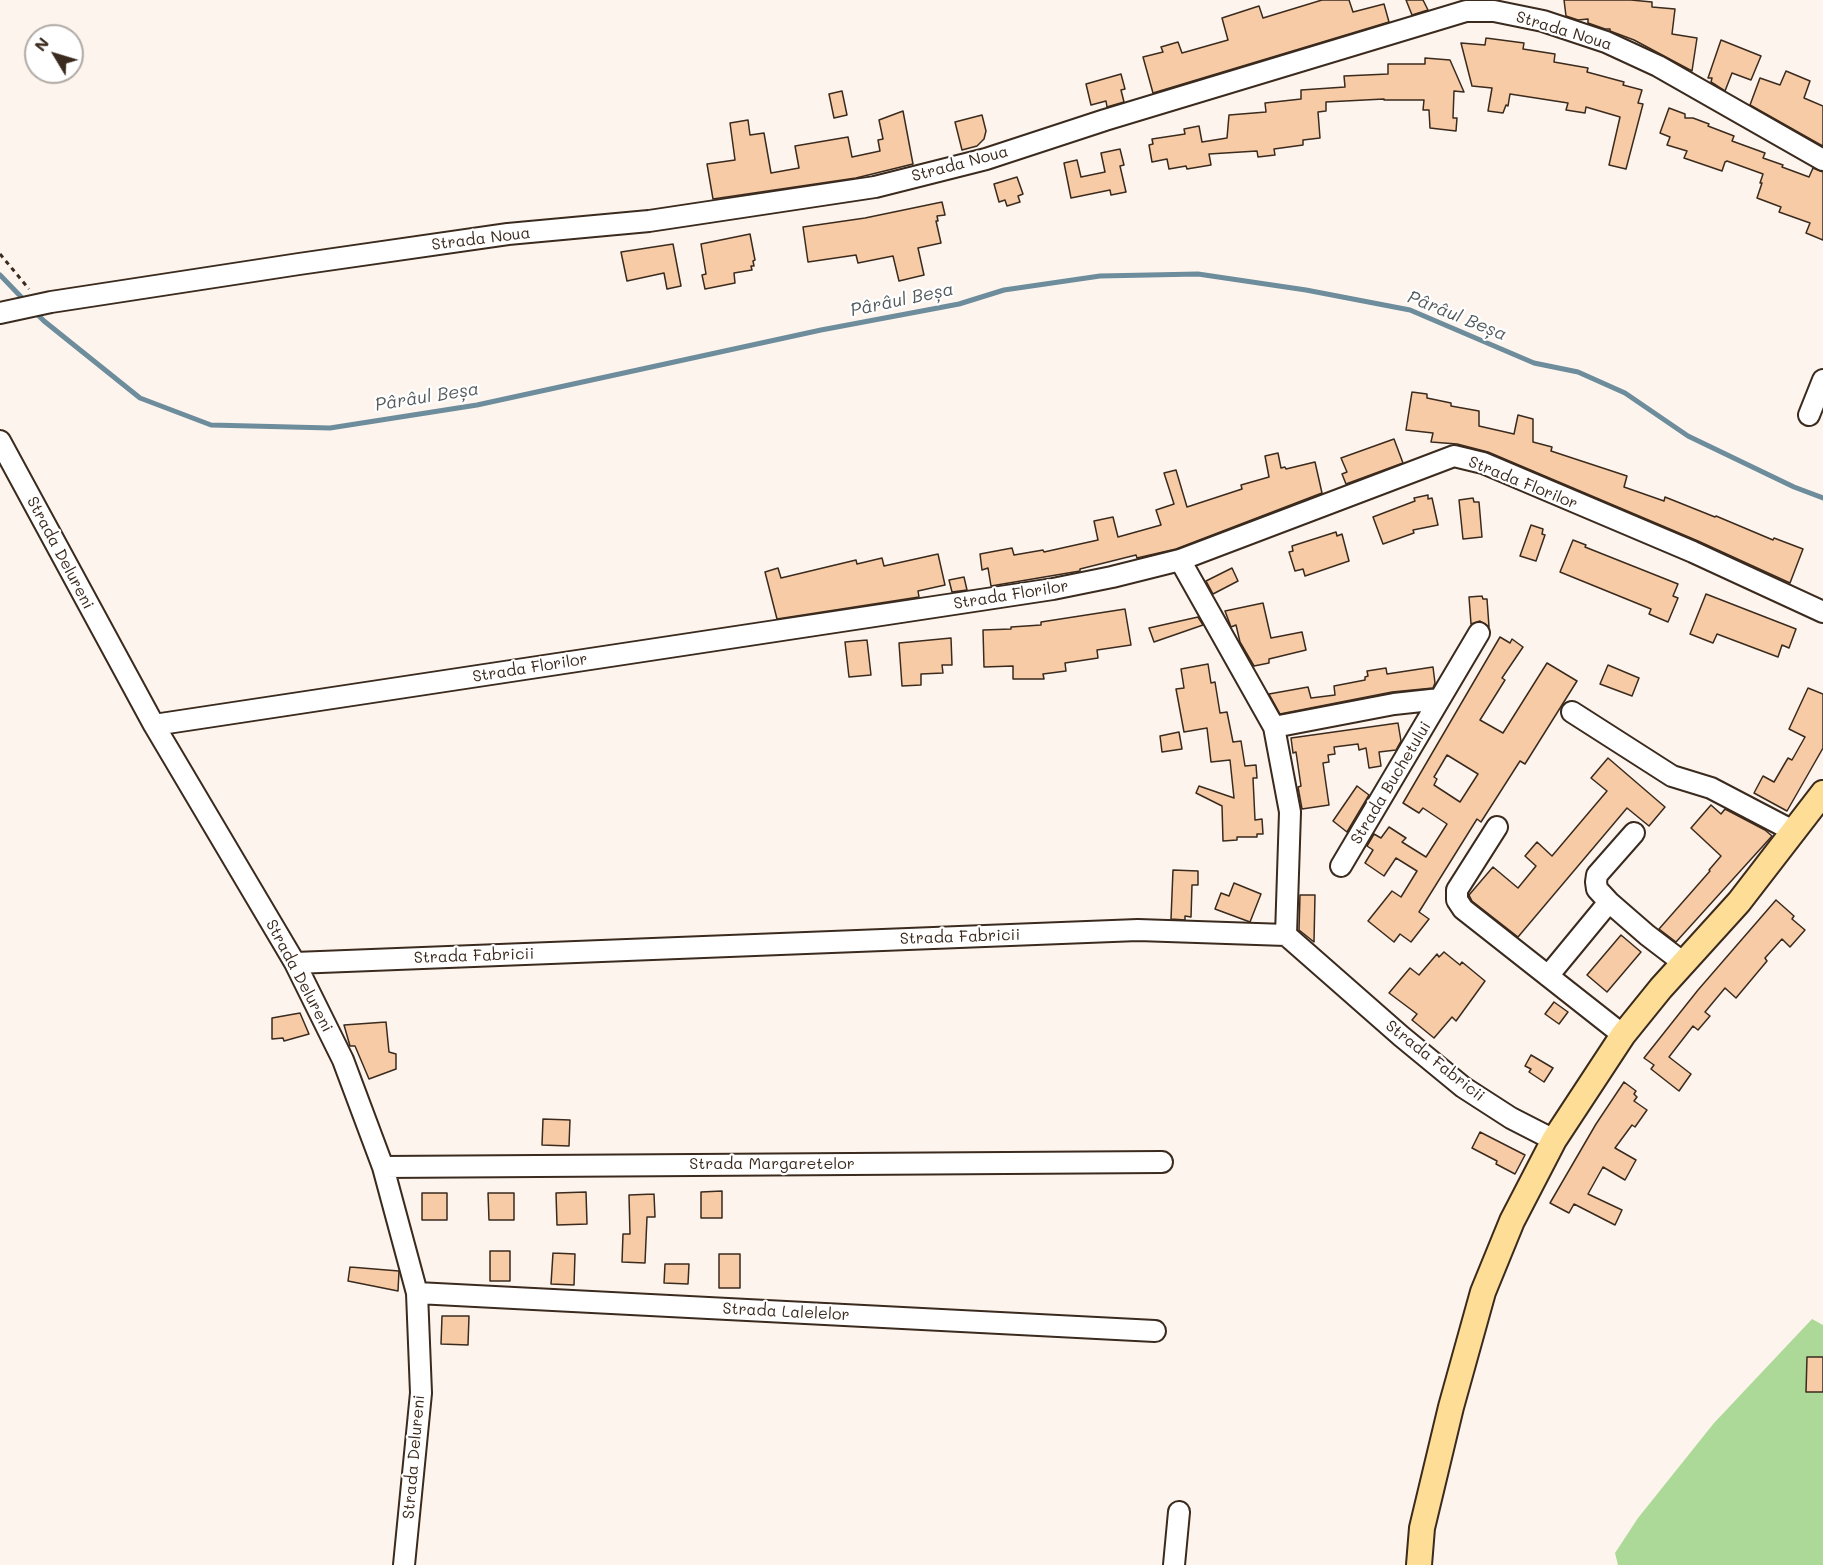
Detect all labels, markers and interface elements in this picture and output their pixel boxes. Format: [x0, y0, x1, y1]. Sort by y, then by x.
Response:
street label: Strada Noua [1514, 7, 1614, 55]
north arrow [24, 24, 84, 84]
text: N [29, 33, 53, 55]
street label: Strada Noua [910, 142, 1010, 186]
street label: Strada Noua [431, 223, 531, 255]
water label: Pârâul Beșa [848, 279, 956, 321]
water label: Pârâul Beșa [1404, 286, 1510, 346]
water label: Pârâul Beșa [374, 378, 480, 416]
street label: Strada Florilor [1466, 452, 1580, 514]
street label: Strada Delureni [22, 493, 98, 613]
street label: Strada Florilor [952, 576, 1070, 614]
street label: Strada Florilor [471, 649, 589, 687]
street label: Strada Buchetului [1347, 718, 1435, 848]
street label: Strada Delureni [261, 916, 337, 1036]
street label: Strada Fabricii [899, 925, 1021, 949]
street label: Strada Fabricii [413, 944, 535, 968]
street label: Strada Fabricii [1382, 1016, 1488, 1106]
street label: Strada Margaretelor [689, 1154, 855, 1174]
street label: Strada Lalelelor [722, 1299, 850, 1325]
street label: Strada Delureni [399, 1394, 429, 1520]

